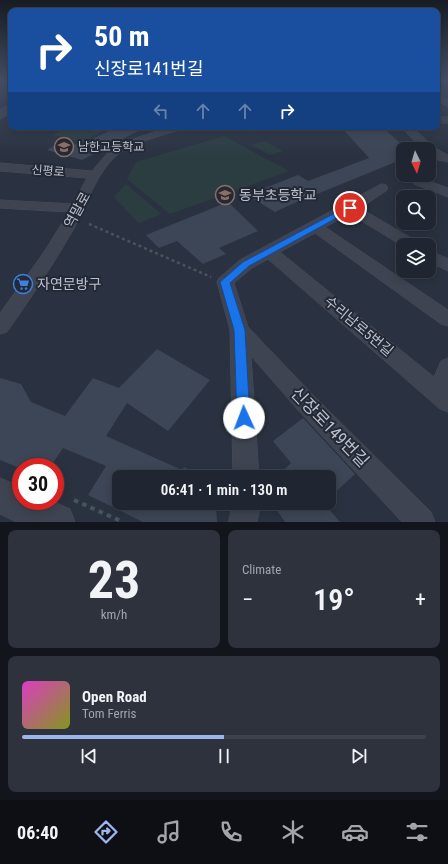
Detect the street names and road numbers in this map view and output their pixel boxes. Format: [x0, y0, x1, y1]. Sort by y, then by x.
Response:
street label: 신평로 [31, 163, 65, 179]
street label: 역말로 [61, 189, 93, 231]
street label: 수리남로5번길 [322, 293, 396, 359]
street label: 신장로149번길 [287, 383, 373, 471]

